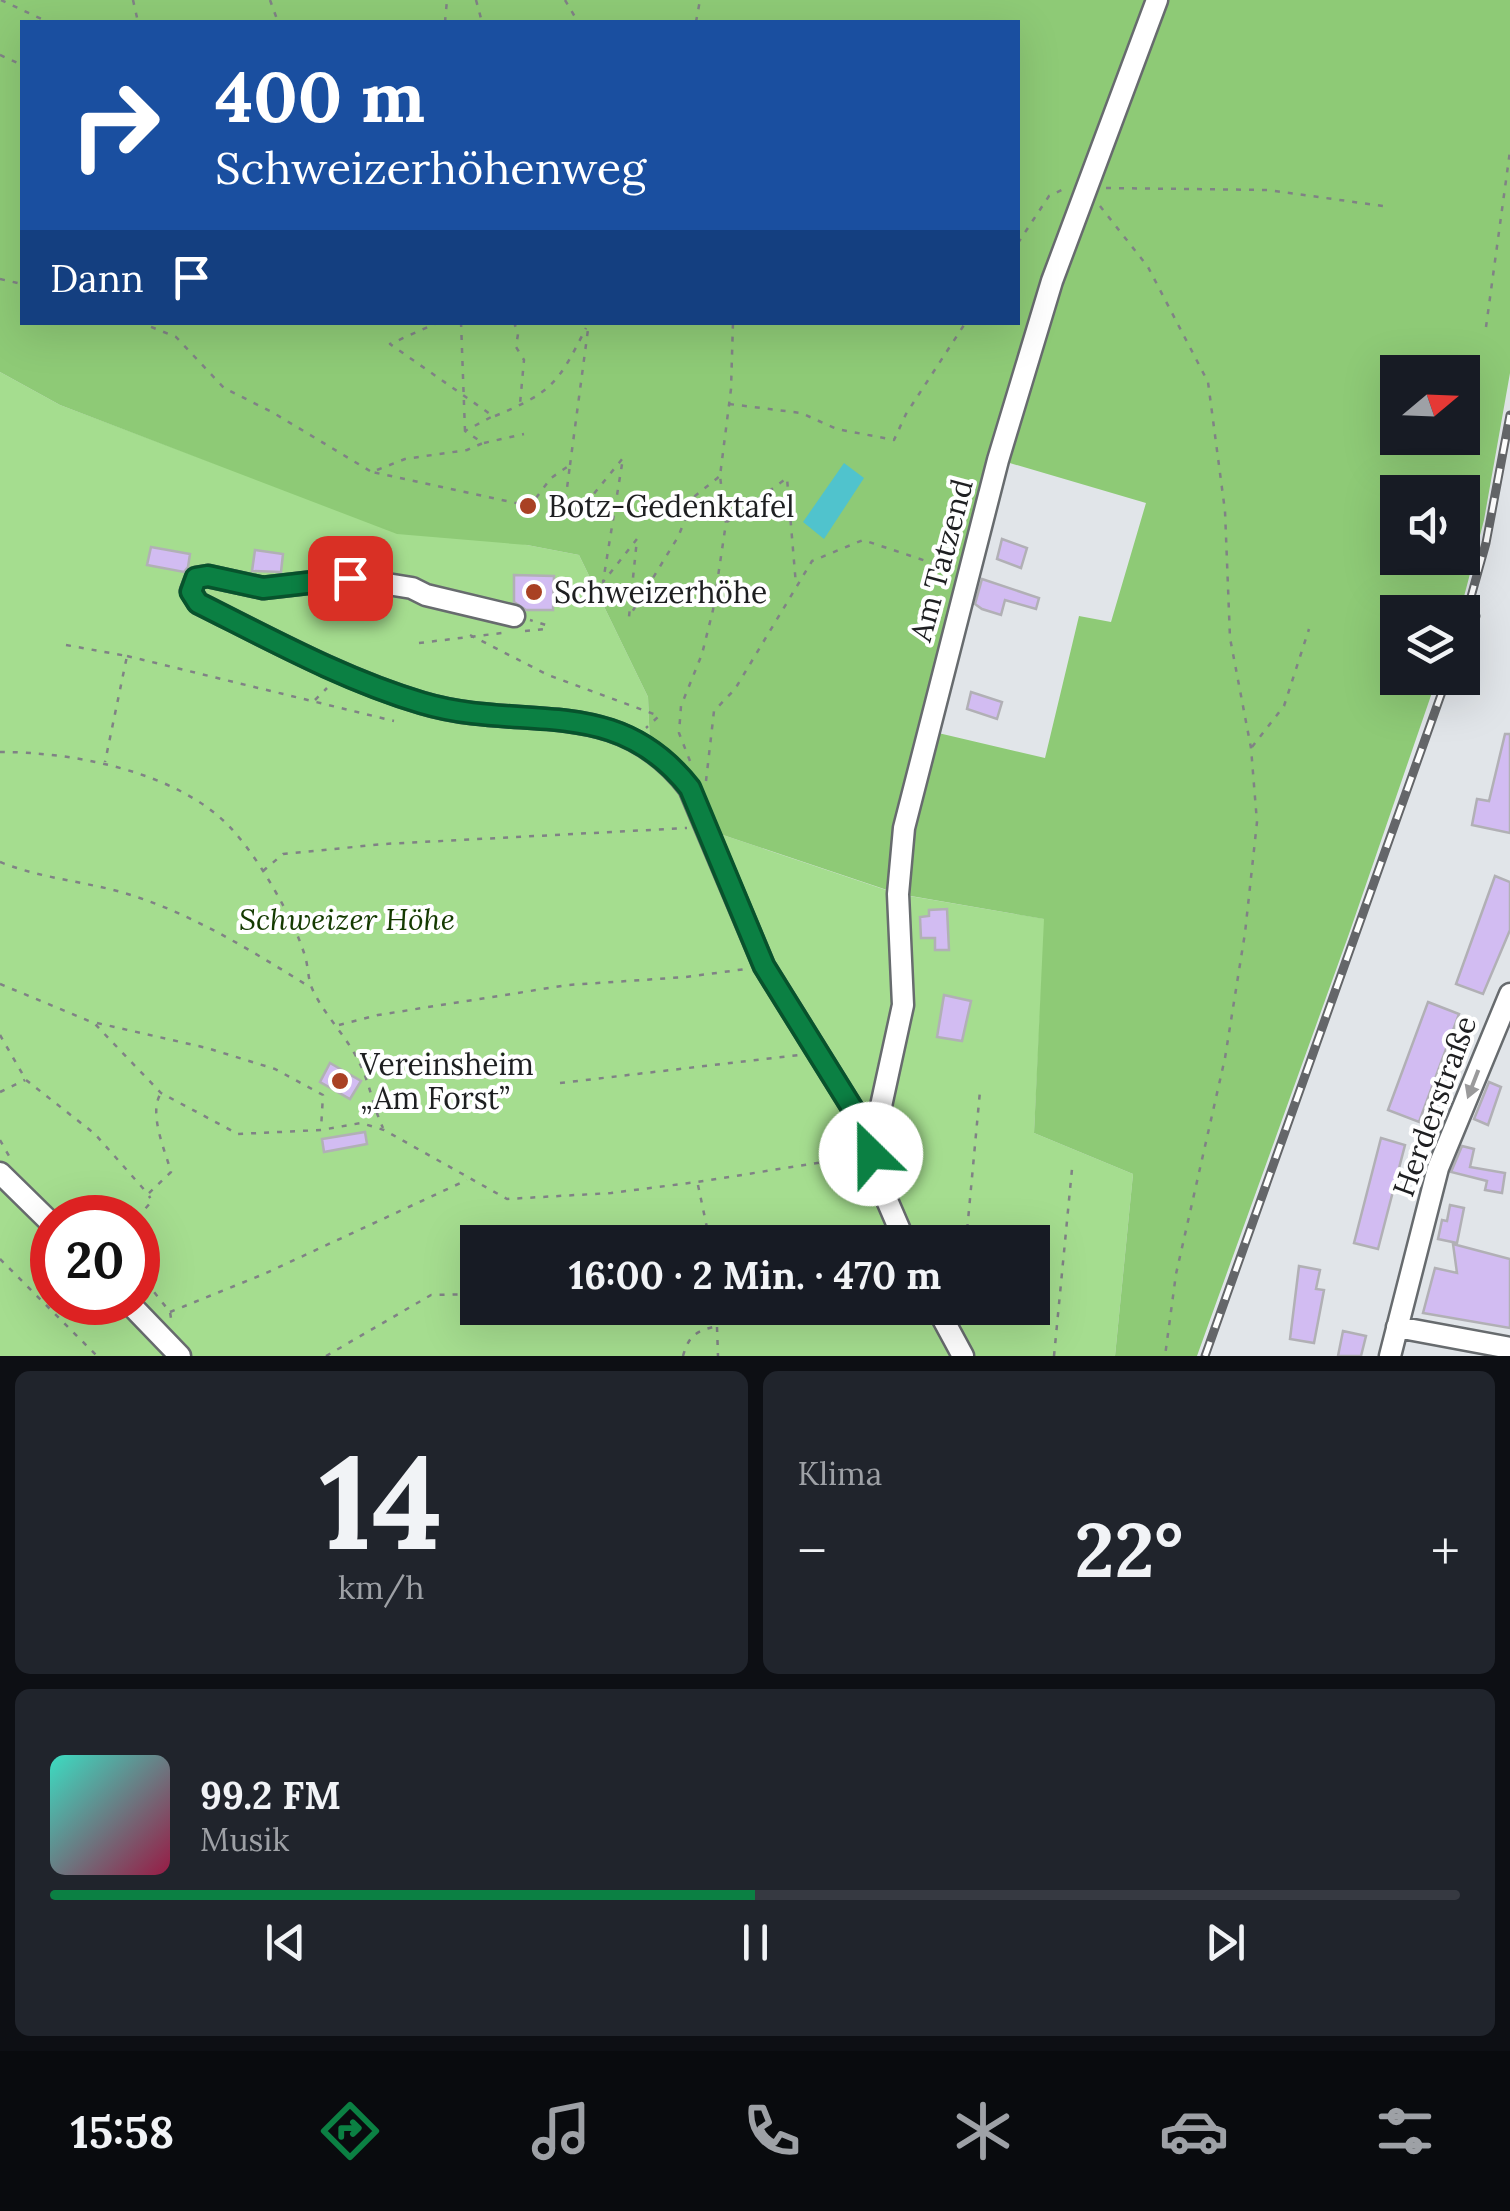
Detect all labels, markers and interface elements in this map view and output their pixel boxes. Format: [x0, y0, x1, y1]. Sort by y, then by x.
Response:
text: 400 m [215, 52, 425, 141]
icon: right [50, 60, 180, 190]
text: Schweizerhöhenweg [215, 139, 646, 196]
icon: arrive [164, 250, 219, 305]
text: Dann [50, 254, 144, 302]
north arrow [1380, 355, 1480, 455]
map controls [1380, 355, 1480, 695]
street label: Am Tatzend [901, 475, 981, 646]
button: sound [1380, 475, 1480, 575]
place label: Botz-Gedenktafel [548, 487, 794, 525]
marker: Botz-Gedenktafel [517, 495, 539, 517]
pin [308, 536, 393, 621]
icon: arrive [323, 551, 378, 606]
place label: Schweizerhöhe [554, 573, 767, 611]
marker: Schweizerhöhe [523, 581, 545, 603]
button: layers [1380, 595, 1480, 695]
park label: Schweizer Höhe [239, 900, 455, 938]
street label: Herderstraße [1384, 1011, 1484, 1201]
place label: Vereinsheim „Am Forst” [359, 1045, 534, 1117]
one-way arrow [1465, 1069, 1480, 1099]
marker: Vereinsheim „Am Forst” [329, 1070, 351, 1092]
position arrow [819, 1102, 923, 1206]
speed limit sign: 20 [30, 1195, 160, 1325]
text: 16:00 · 2 Min. · 470 m [569, 1251, 941, 1299]
text: 14 [319, 1418, 443, 1585]
text: Klima [798, 1453, 882, 1494]
text: 22° [1074, 1502, 1183, 1598]
text: − [798, 1516, 827, 1586]
text: + [1431, 1516, 1460, 1586]
text: km/h [338, 1567, 424, 1608]
text: 99.2 FM [200, 1771, 341, 1819]
text: Musik [200, 1819, 289, 1860]
icon: previous [258, 1915, 313, 1970]
icon: pause [728, 1915, 783, 1970]
icon: next [1198, 1915, 1253, 1970]
icon: directions [315, 2096, 385, 2166]
icon: music [526, 2096, 596, 2166]
icon: phone [737, 2096, 807, 2166]
icon: climate [948, 2096, 1018, 2166]
icon: car [1159, 2096, 1229, 2166]
icon: filters [1370, 2096, 1440, 2166]
text: 15:58 [70, 2103, 174, 2160]

